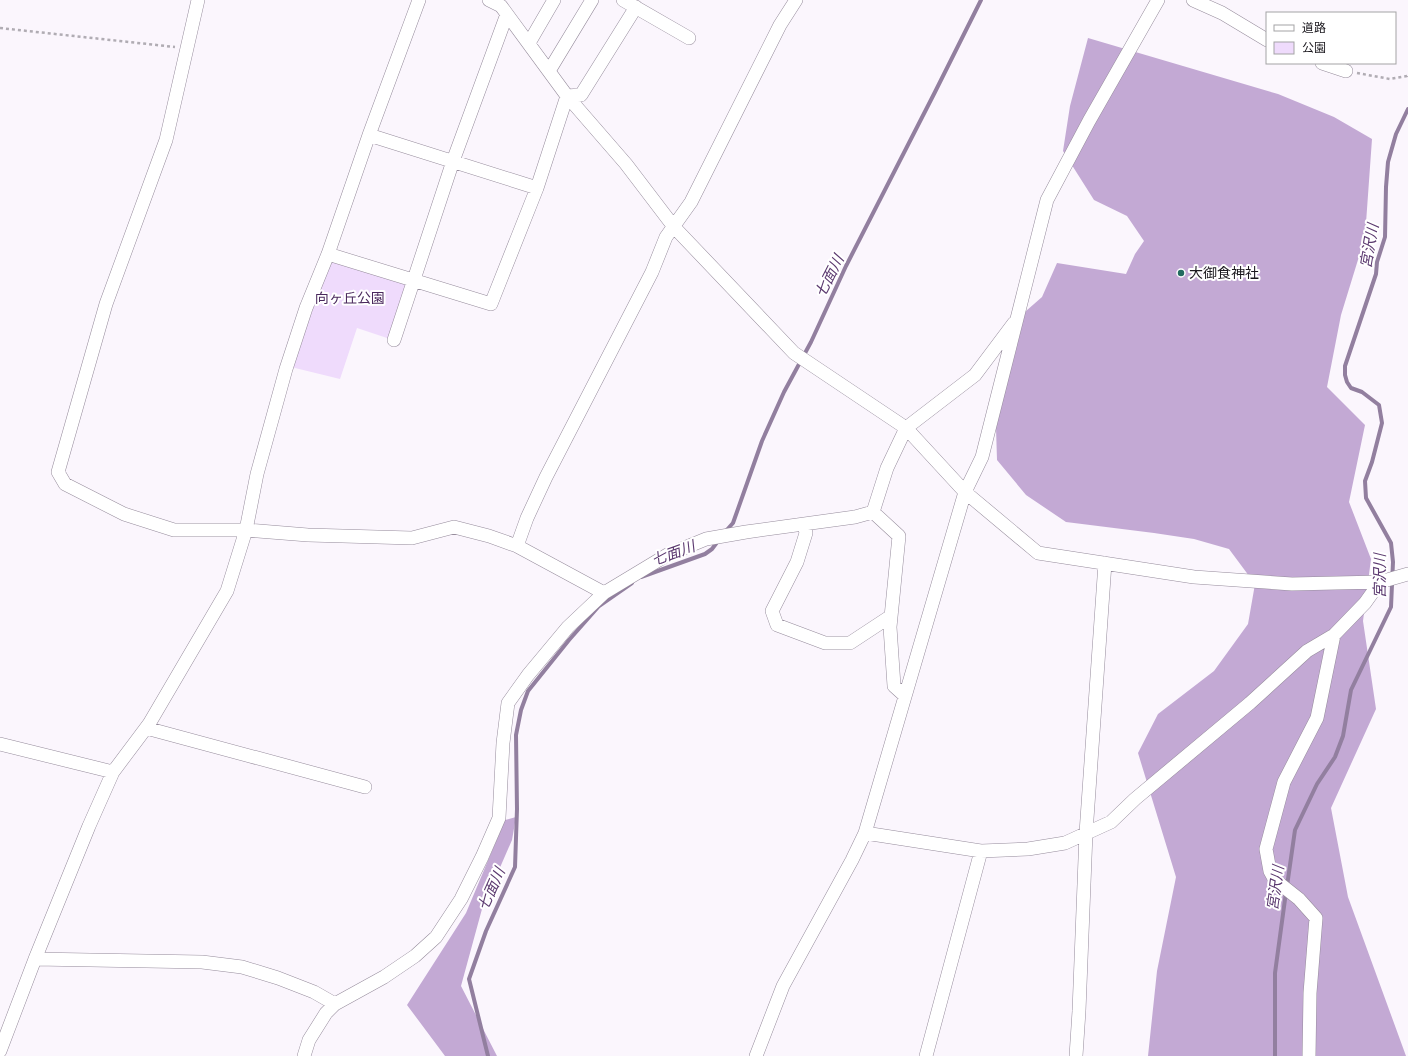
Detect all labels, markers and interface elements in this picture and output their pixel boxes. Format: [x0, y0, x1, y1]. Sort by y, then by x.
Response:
legend [1266, 12, 1396, 64]
text: 道路 [1302, 20, 1326, 36]
text: 公園 [1302, 40, 1326, 56]
water label: 宮沢川 [1355, 220, 1384, 270]
water label: 七面川 [809, 249, 849, 301]
place label: 大御食神社 [1189, 264, 1259, 282]
marker: 大御食神社 [1176, 268, 1186, 278]
park label: 向ヶ丘公園 [315, 289, 385, 307]
water label: 七面川 [648, 535, 700, 571]
water label: 宮沢川 [1369, 552, 1390, 599]
water label: 七面川 [472, 862, 511, 914]
water label: 宮沢川 [1261, 862, 1289, 912]

